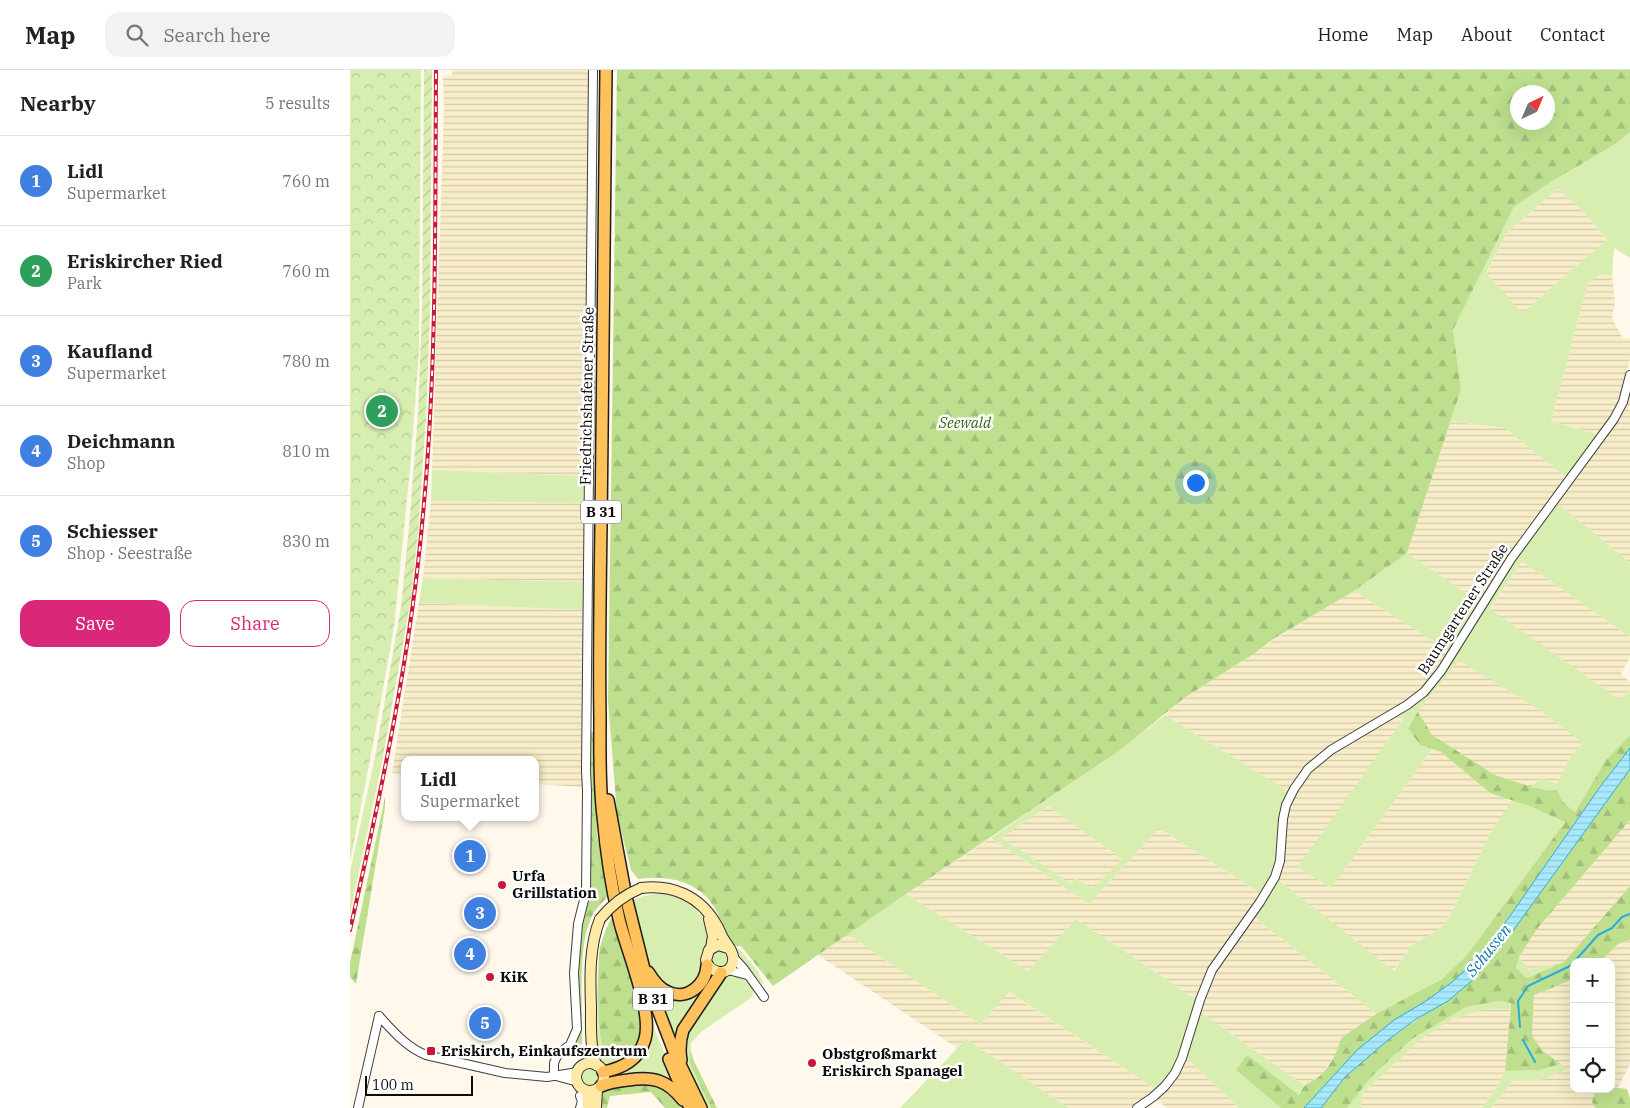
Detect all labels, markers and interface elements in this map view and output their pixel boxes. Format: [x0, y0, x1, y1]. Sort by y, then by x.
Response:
search box [105, 12, 455, 57]
text: Map [25, 19, 75, 51]
icon: search [123, 21, 151, 49]
text: Search here [163, 23, 270, 47]
text: Home [1317, 23, 1369, 46]
text: Map [1397, 23, 1433, 46]
text: About [1461, 23, 1512, 46]
text: Contact [1540, 23, 1605, 46]
north arrow [1510, 85, 1555, 130]
text: Nearby [20, 89, 96, 117]
text: 5 results [265, 93, 330, 113]
text: Lidl [67, 159, 103, 183]
text: 1 [31, 171, 41, 191]
text: 760 m [282, 171, 330, 191]
text: Supermarket [67, 183, 166, 203]
text: Eriskircher Ried [67, 249, 223, 273]
text: 2 [31, 261, 41, 281]
text: 760 m [282, 261, 330, 281]
text: Park [67, 273, 102, 293]
street label: Friedrichshafener Straße [575, 307, 598, 485]
text: Kaufland [67, 339, 153, 363]
text: 3 [31, 351, 41, 371]
text: 780 m [282, 351, 330, 371]
text: Supermarket [67, 363, 166, 383]
pin: 2 [366, 392, 398, 430]
park label: Seewald [938, 413, 992, 432]
text: Deichmann [67, 429, 175, 453]
text: 4 [31, 441, 41, 461]
text: 810 m [282, 441, 330, 461]
text: Shop [67, 453, 105, 473]
your location [1183, 470, 1209, 496]
road number: B 31 [581, 501, 621, 524]
text: Schiesser [67, 519, 158, 543]
text: 5 [31, 531, 41, 551]
text: 830 m [282, 531, 330, 551]
street label: Baumgartener Straße [1413, 540, 1512, 678]
text: Shop · Seestraße [67, 543, 192, 563]
button: Save [20, 600, 170, 647]
button: Share [180, 600, 330, 647]
popup [401, 756, 539, 821]
text: Lidl [420, 767, 457, 791]
text: Supermarket [420, 791, 520, 811]
pin: 1 [454, 837, 486, 875]
place label: Urfa Grillstation [512, 866, 597, 902]
marker: Urfa Grillstation [496, 879, 508, 891]
pin: 3 [464, 894, 496, 932]
water label: Schussen [1460, 920, 1515, 981]
pin: 4 [454, 935, 486, 973]
map controls [1570, 958, 1615, 1093]
button: + [1570, 958, 1615, 1003]
place label: KiK [500, 967, 529, 986]
marker: KiK [484, 971, 496, 983]
road number: B 31 [633, 988, 673, 1011]
button: − [1570, 1003, 1615, 1048]
pin: 5 [469, 1004, 501, 1042]
place label: Eriskirch, Einkaufszentrum [441, 1041, 648, 1060]
place label: Obstgroßmarkt Eriskirch Spanagel [822, 1044, 963, 1080]
marker: Eriskirch, Einkaufszentrum [425, 1045, 437, 1057]
button: locate [1570, 1048, 1615, 1093]
marker: Obstgroßmarkt Eriskirch Spanagel [806, 1057, 818, 1069]
scale bar [365, 1073, 472, 1096]
text: 100 m [372, 1076, 414, 1094]

